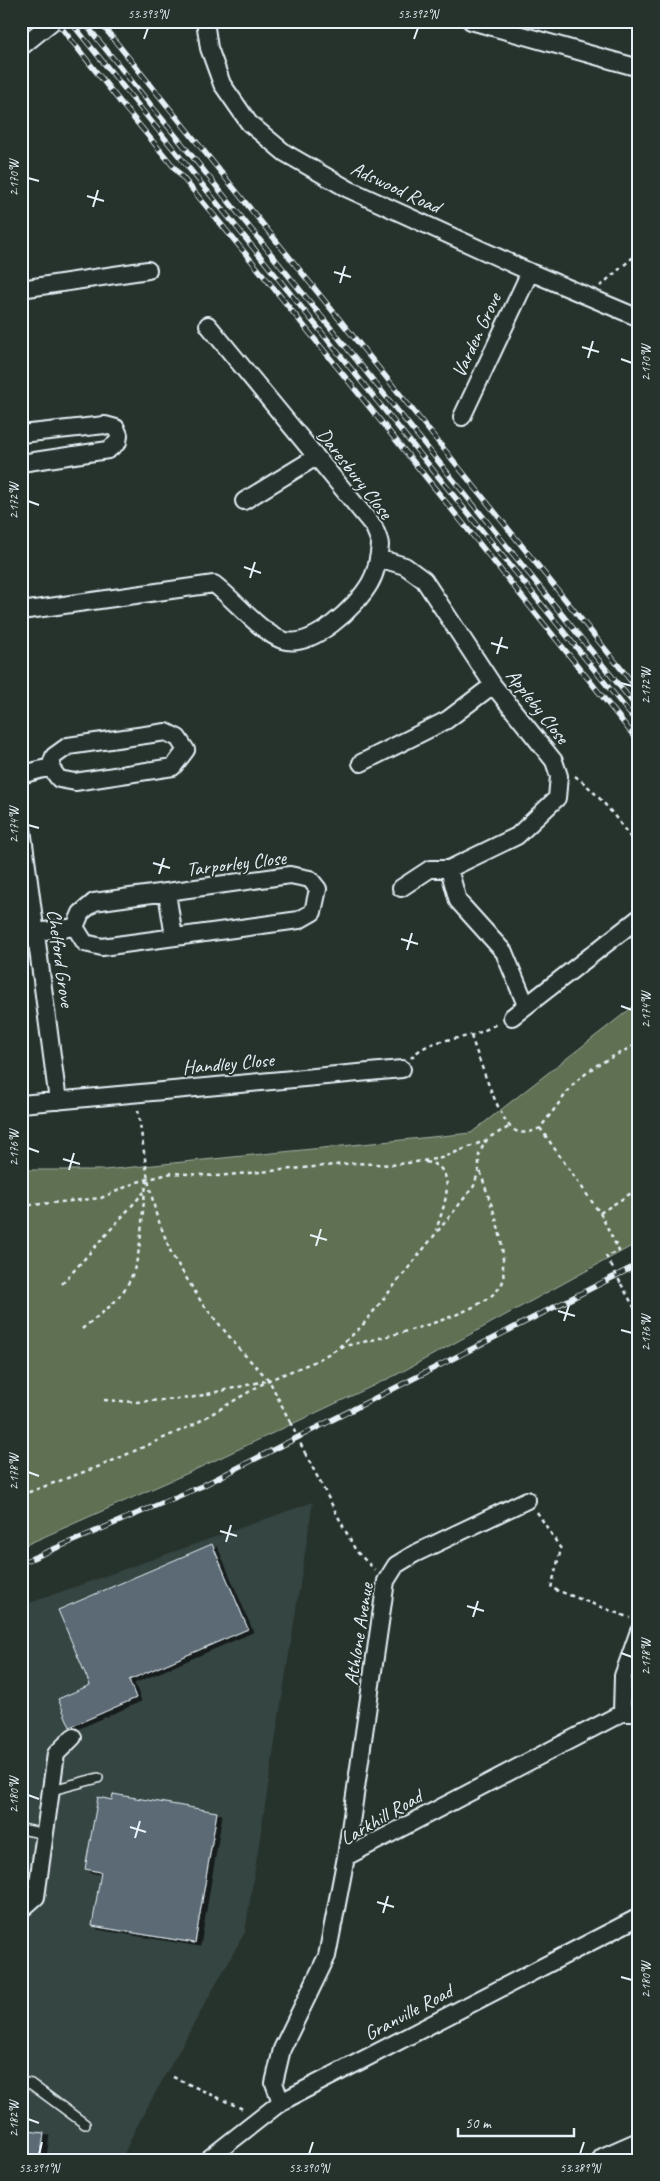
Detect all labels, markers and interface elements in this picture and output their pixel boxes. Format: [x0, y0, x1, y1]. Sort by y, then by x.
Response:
text: 53.393°N [128, 6, 170, 22]
text: 53.392°N [398, 6, 440, 22]
street label: Adswood Road [347, 156, 447, 220]
text: 2.170°W [6, 158, 22, 196]
street label: Varden Grove [446, 288, 507, 381]
text: 2.170°W [638, 343, 654, 381]
street label: Daresbury Close [311, 423, 399, 525]
text: 2.172°W [6, 481, 22, 519]
street label: Appleby Close [500, 664, 576, 750]
text: 2.172°W [638, 666, 654, 704]
text: 2.174°W [6, 805, 22, 843]
street label: Tarporley Close [185, 845, 289, 882]
street label: Chelford Grove [41, 908, 80, 1010]
text: 2.174°W [638, 990, 654, 1028]
street label: Handley Close [181, 1047, 276, 1080]
text: 2.176°W [6, 1128, 22, 1166]
text: 2.176°W [638, 1313, 654, 1351]
text: 2.178°W [6, 1452, 22, 1490]
street label: Athlone Avenue [338, 1580, 379, 1687]
text: 2.178°W [638, 1637, 654, 1675]
text: 2.180°W [6, 1775, 22, 1813]
street label: Larkhill Road [336, 1782, 429, 1851]
text: 2.180°W [638, 1960, 654, 1998]
street label: Granville Road [360, 1977, 459, 2046]
text: 2.182°W [6, 2099, 22, 2137]
scale bar [458, 2106, 574, 2138]
text: 50 m [465, 2114, 492, 2133]
text: 53.391°N [19, 2160, 61, 2176]
text: 53.390°N [289, 2160, 331, 2176]
text: 53.389°N [560, 2160, 602, 2176]

